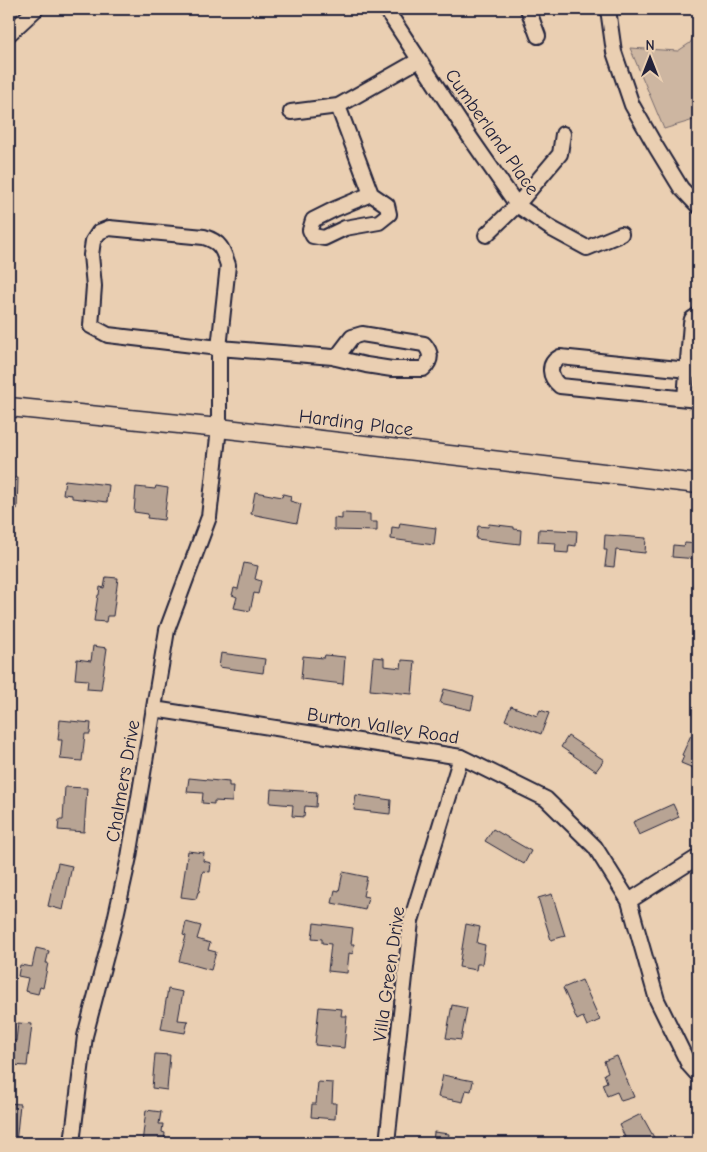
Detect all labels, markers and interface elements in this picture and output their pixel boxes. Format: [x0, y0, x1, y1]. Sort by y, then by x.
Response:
north arrow [624, 32, 674, 82]
text: N [645, 37, 655, 54]
street label: Cumberland Place [440, 65, 544, 199]
street label: Harding Place [298, 405, 414, 441]
street label: Burton Valley Road [306, 703, 460, 749]
street label: Chalmers Drive [101, 718, 145, 844]
street label: Villa Green Drive [369, 905, 409, 1043]

